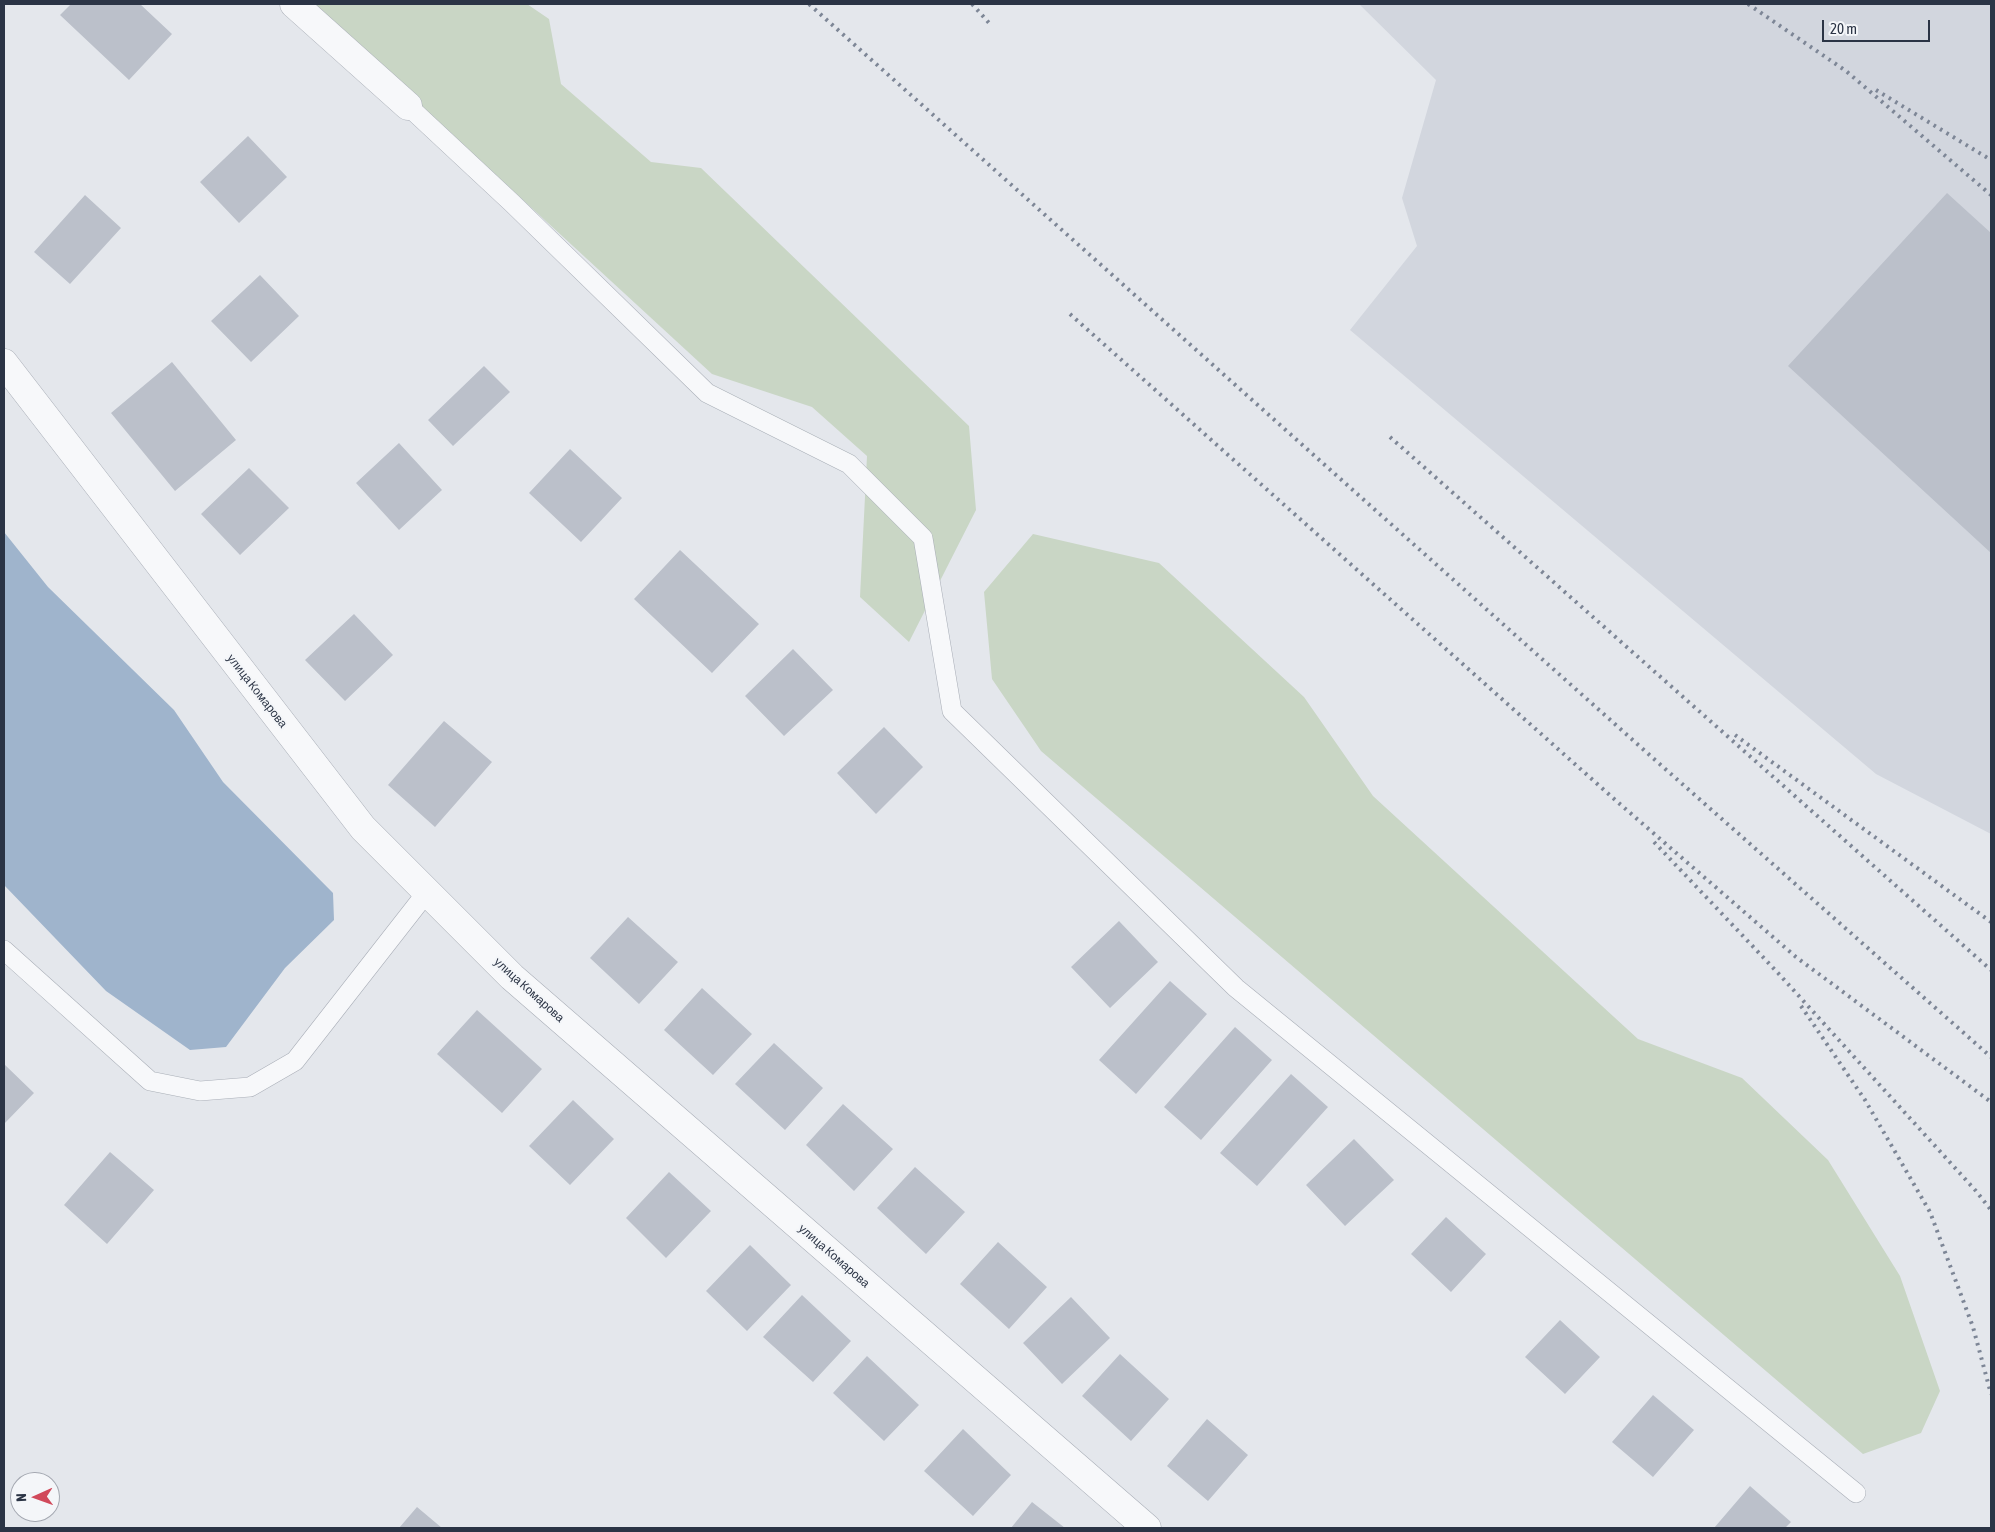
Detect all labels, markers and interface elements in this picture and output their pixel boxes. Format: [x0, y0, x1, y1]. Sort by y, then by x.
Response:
scale bar [1825, 10, 1932, 42]
text: 20 m [1830, 20, 1857, 37]
street label: улица Комарова [224, 651, 290, 731]
street label: улица Комарова [491, 955, 567, 1025]
street label: улица Комарова [796, 1221, 872, 1291]
north arrow [10, 1472, 60, 1522]
text: N [13, 1493, 29, 1502]

